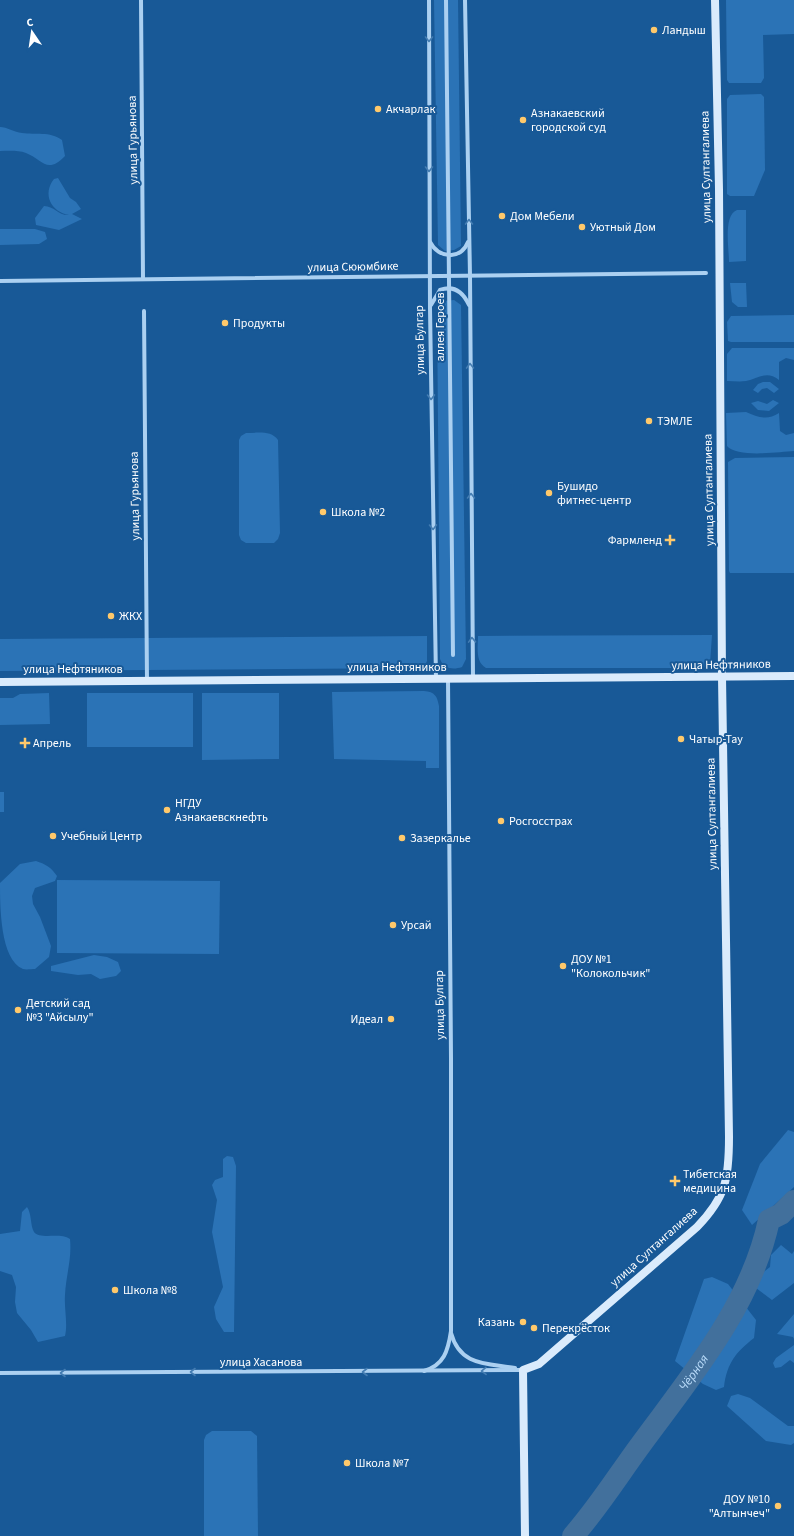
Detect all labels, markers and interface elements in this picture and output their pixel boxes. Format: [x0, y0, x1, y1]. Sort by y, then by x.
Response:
north arrow [12, 12, 52, 52]
text: С [25, 15, 35, 31]
place label: Ландыш [662, 22, 706, 39]
marker: Ландыш [649, 25, 659, 35]
one-way arrow [425, 36, 433, 42]
street label: улица Гурьянова [124, 95, 142, 185]
place label: Акчарлак [386, 101, 436, 118]
marker: Акчарлак [373, 104, 383, 114]
place label: Азнакаевский городской суд [531, 105, 606, 136]
street label: улица Султангалиева [697, 111, 715, 223]
marker: Азнакаевский городской суд [518, 115, 528, 125]
one-way arrow [425, 166, 433, 172]
place label: Дом Мебели [510, 208, 575, 225]
marker: Дом Мебели [497, 211, 507, 221]
one-way arrow [465, 219, 473, 225]
place label: Уютный Дом [590, 219, 656, 236]
marker: Уютный Дом [577, 222, 587, 232]
street label: улица Сююмбике [307, 258, 399, 276]
street label: аллея Героев [432, 292, 449, 362]
street label: улица Булгар [411, 305, 429, 375]
place label: Продукты [233, 315, 285, 332]
marker: Продукты [220, 318, 230, 328]
one-way arrow [466, 363, 475, 369]
one-way arrow [427, 394, 435, 400]
place label: ТЭМЛЕ [657, 413, 693, 430]
marker: ТЭМЛЕ [644, 416, 654, 426]
street label: улица Султангалиева [700, 434, 718, 546]
street label: улица Гурьянова [126, 451, 144, 541]
place label: Бушидо фитнес-центр [557, 478, 632, 509]
marker: Бушидо фитнес-центр [544, 488, 554, 498]
one-way arrow [467, 493, 475, 499]
place label: Школа №2 [331, 504, 385, 521]
marker: Школа №2 [318, 507, 328, 517]
one-way arrow [429, 524, 437, 530]
place label: Фармленд [608, 532, 663, 549]
marker: Фармленд [665, 535, 675, 545]
place label: ЖКХ [119, 608, 142, 625]
marker: ЖКХ [106, 611, 116, 621]
one-way arrow [468, 637, 476, 643]
street label: улица Нефтяников [671, 656, 771, 674]
street label: улица Нефтяников [347, 659, 447, 676]
street label: улица Нефтяников [23, 661, 123, 678]
place label: Чатыр-Тау [689, 731, 743, 748]
marker: Чатыр-Тау [676, 734, 686, 744]
place label: Апрель [33, 735, 71, 752]
marker: Апрель [20, 738, 30, 748]
street label: улица Султангалиева [703, 758, 721, 870]
place label: НГДУ Азнакаевскнефть [175, 795, 268, 826]
marker: НГДУ Азнакаевскнефть [162, 805, 172, 815]
place label: Росгосстрах [509, 813, 573, 830]
marker: Росгосстрах [496, 816, 506, 826]
place label: Учебный Центр [61, 828, 143, 845]
place label: Зазеркалье [410, 830, 471, 847]
marker: Учебный Центр [48, 831, 58, 841]
marker: Зазеркалье [397, 833, 407, 843]
place label: Урсай [401, 917, 432, 934]
marker: Урсай [388, 920, 398, 930]
place label: ДОУ №1 "Колокольчик" [571, 951, 650, 982]
marker: ДОУ №1 "Колокольчик" [558, 961, 568, 971]
street label: улица Булгар [431, 970, 449, 1040]
place label: Детский сад №3 "Айсылу" [26, 995, 94, 1026]
marker: Детский сад №3 "Айсылу" [13, 1005, 23, 1015]
place label: Идеал [351, 1011, 383, 1028]
marker: Идеал [386, 1014, 396, 1024]
place label: Тибетская медицина [683, 1166, 737, 1197]
marker: Тибетская медицина [670, 1176, 680, 1186]
street label: улица Султангалиева [607, 1203, 701, 1291]
place label: Школа №8 [123, 1282, 177, 1299]
marker: Школа №8 [110, 1285, 120, 1295]
place label: Казань [478, 1314, 515, 1331]
marker: Казань [518, 1317, 528, 1327]
place label: Перекрёсток [542, 1320, 610, 1337]
marker: Перекрёсток [529, 1323, 539, 1333]
water label: Чёрная [675, 1351, 713, 1395]
street label: улица Хасанова [220, 1354, 302, 1371]
one-way arrow [481, 1367, 487, 1375]
one-way arrow [190, 1368, 196, 1376]
one-way arrow [362, 1368, 368, 1376]
one-way arrow [60, 1369, 66, 1377]
place label: Школа №7 [355, 1455, 409, 1472]
marker: Школа №7 [342, 1458, 352, 1468]
place label: ДОУ №10 "Алтынчеч" [709, 1491, 770, 1522]
marker: ДОУ №10 "Алтынчеч" [773, 1501, 783, 1511]

